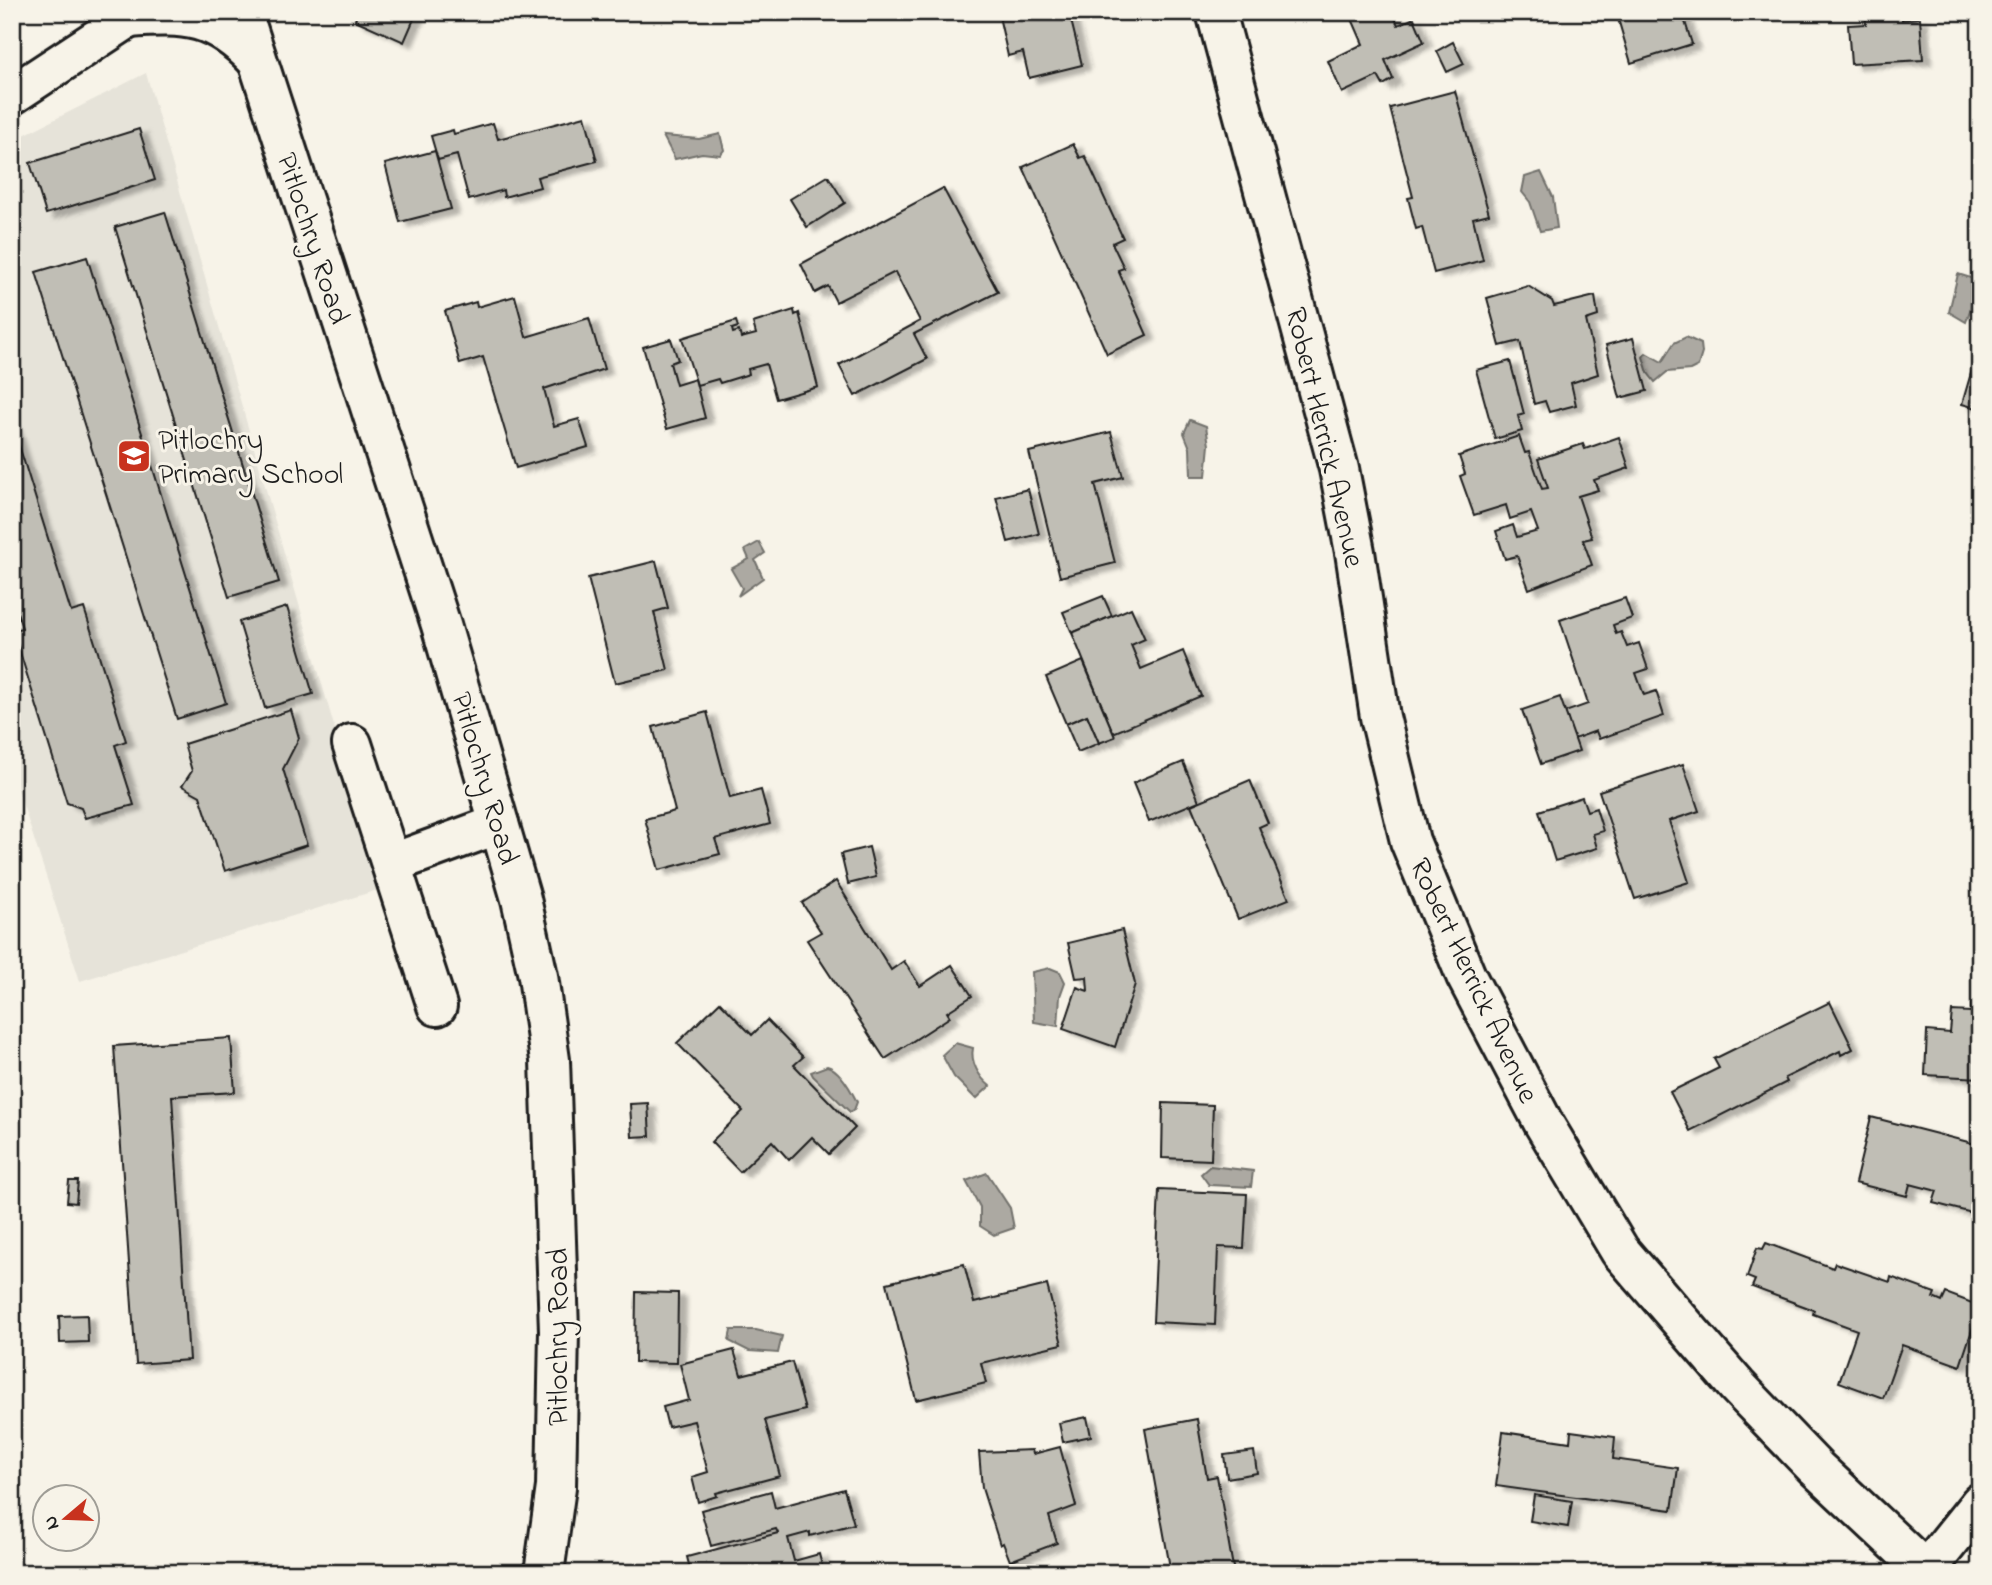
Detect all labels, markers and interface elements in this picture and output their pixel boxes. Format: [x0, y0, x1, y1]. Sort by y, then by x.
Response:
street label: Pitlochry Road [263, 147, 360, 330]
street label: Robert Herrick Avenue [1272, 303, 1375, 573]
place label: Pitlochry Primary School [158, 420, 343, 498]
school or university icon: Pitlochry Primary School [115, 437, 153, 475]
street label: Pitlochry Road [437, 687, 529, 871]
street label: Robert Herrick Avenue [1396, 851, 1549, 1112]
street label: Pitlochry Road [538, 1248, 582, 1426]
north arrow [32, 1484, 102, 1554]
text: N [37, 1512, 67, 1533]

